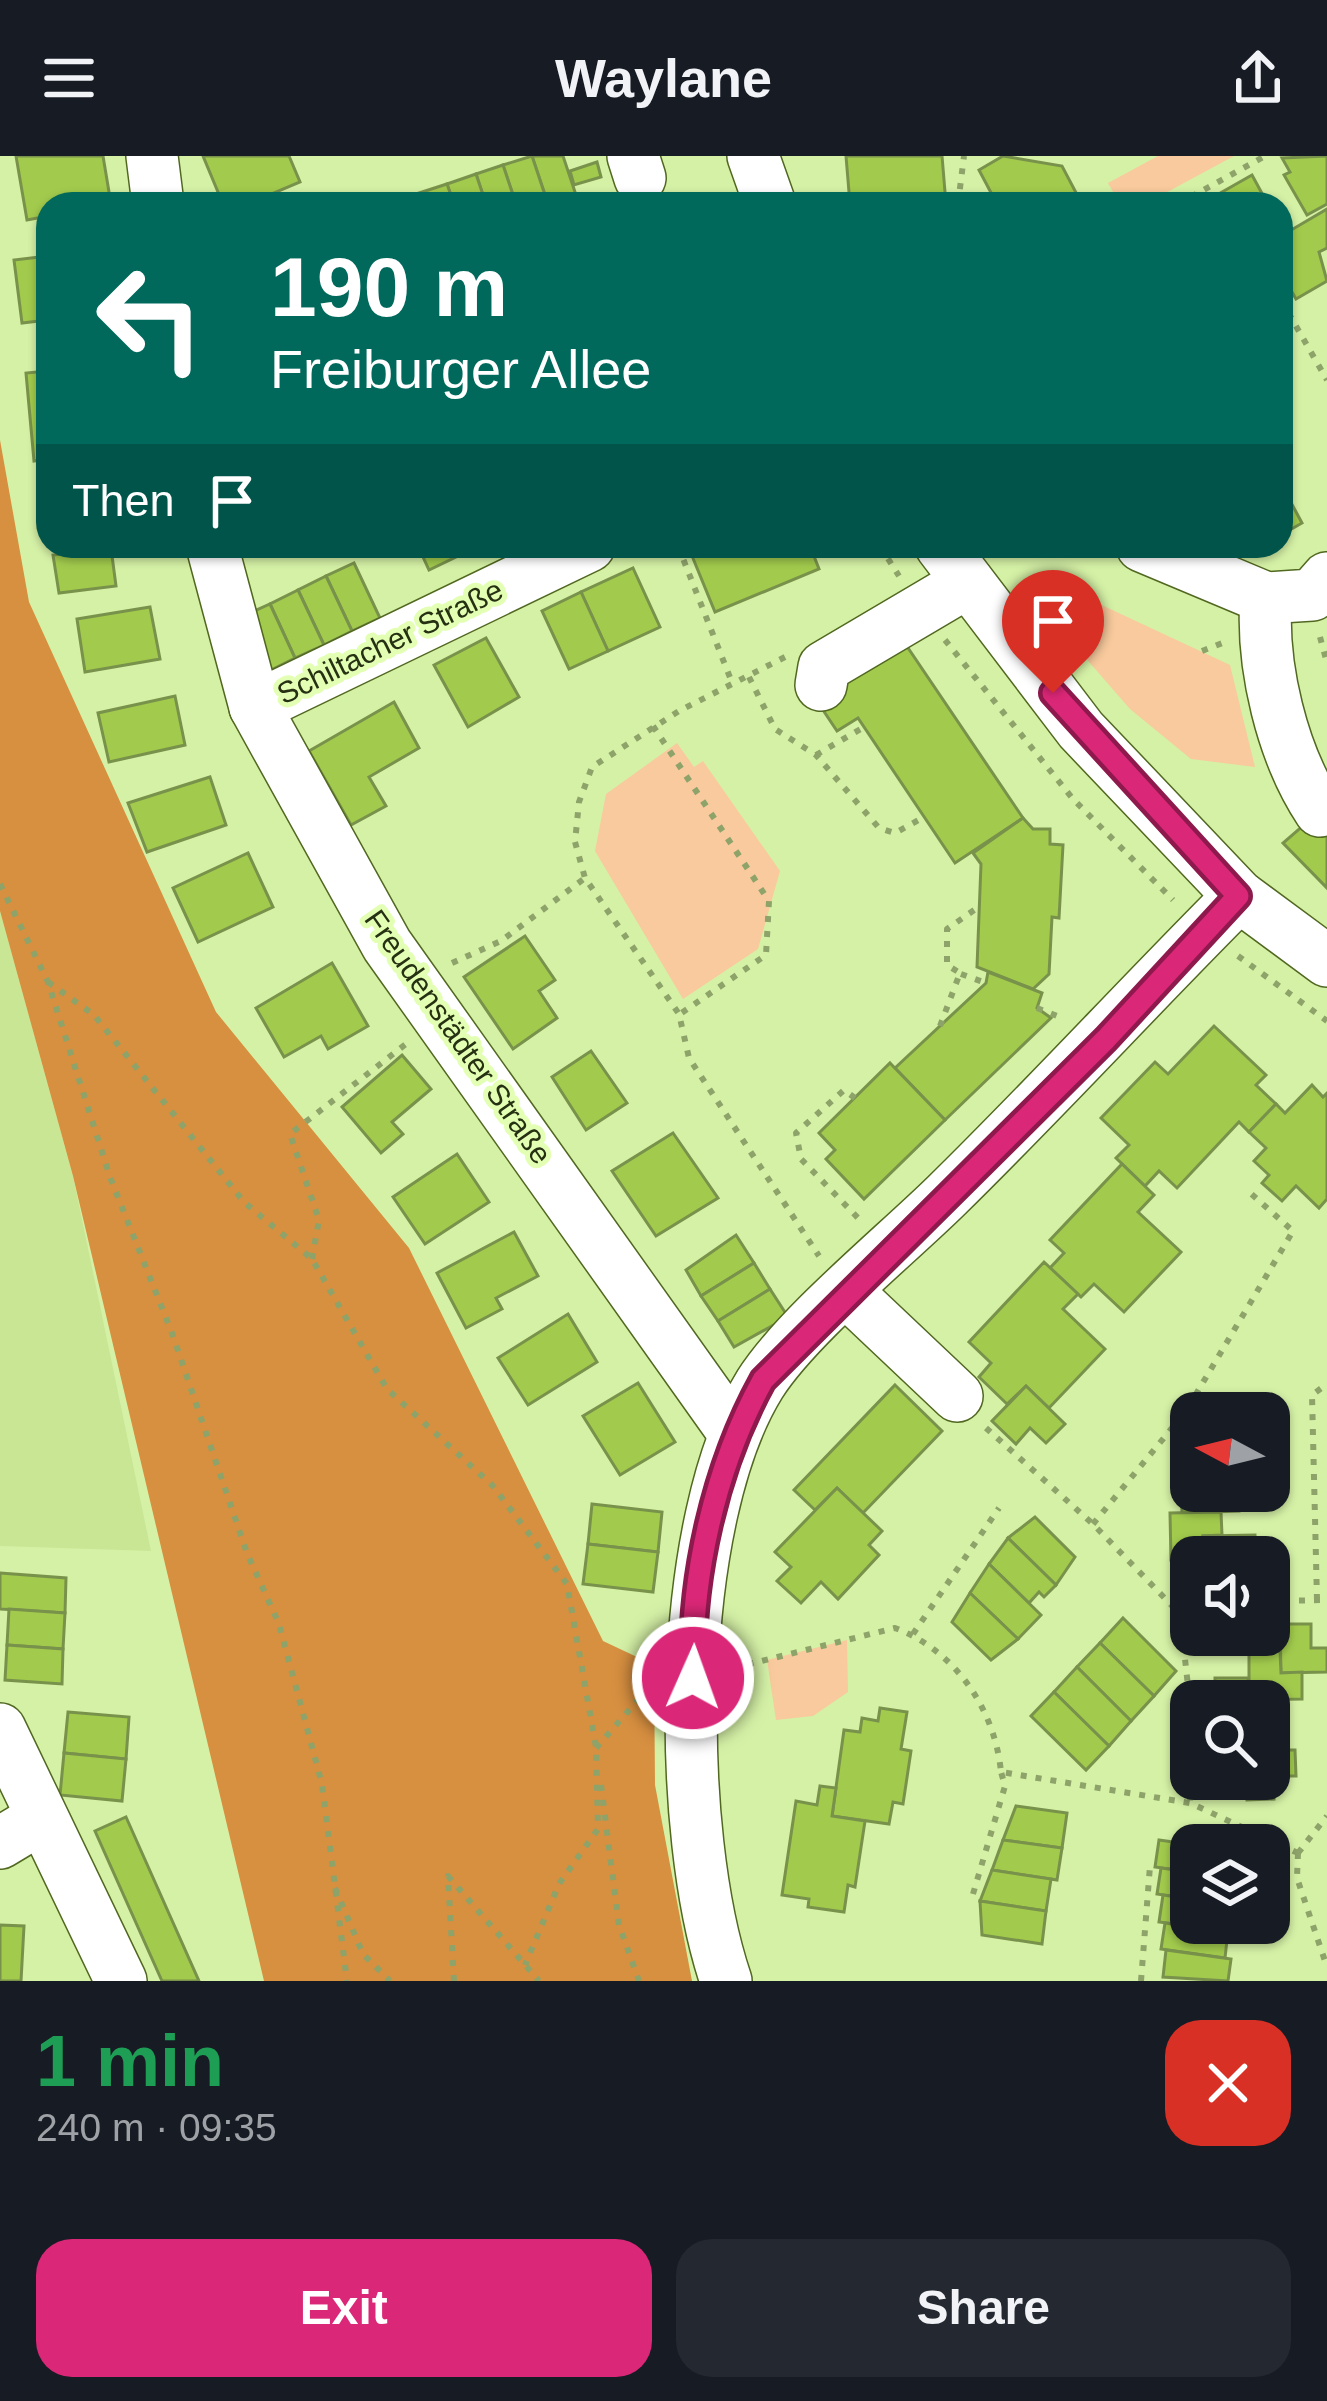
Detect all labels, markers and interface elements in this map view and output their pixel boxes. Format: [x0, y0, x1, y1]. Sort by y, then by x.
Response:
icon: menu [36, 45, 102, 111]
icon: share [1225, 45, 1291, 111]
text: Waylane [555, 48, 772, 108]
icon: left [72, 240, 228, 396]
text: 190 m [270, 240, 508, 334]
text: Freiburger Allee [270, 339, 651, 399]
icon: arrive [199, 468, 265, 534]
text: Then [72, 475, 175, 526]
pin [1002, 570, 1104, 693]
street label: Schiltacher Straße [272, 573, 508, 710]
icon: arrive [1020, 588, 1086, 654]
street label: Freudenstädter Straße [358, 904, 558, 1170]
north arrow [1170, 1392, 1290, 1512]
map controls [1170, 1392, 1290, 1944]
button: sound [1170, 1536, 1290, 1656]
position arrow [630, 1615, 756, 1741]
button: search [1170, 1680, 1290, 1800]
button: layers [1170, 1824, 1290, 1944]
button: close [1165, 2020, 1291, 2146]
text: 1 min [36, 2021, 224, 2101]
text: 240 m · 09:35 [36, 2106, 277, 2149]
button: Exit [36, 2239, 652, 2377]
button: Share [676, 2239, 1291, 2377]

